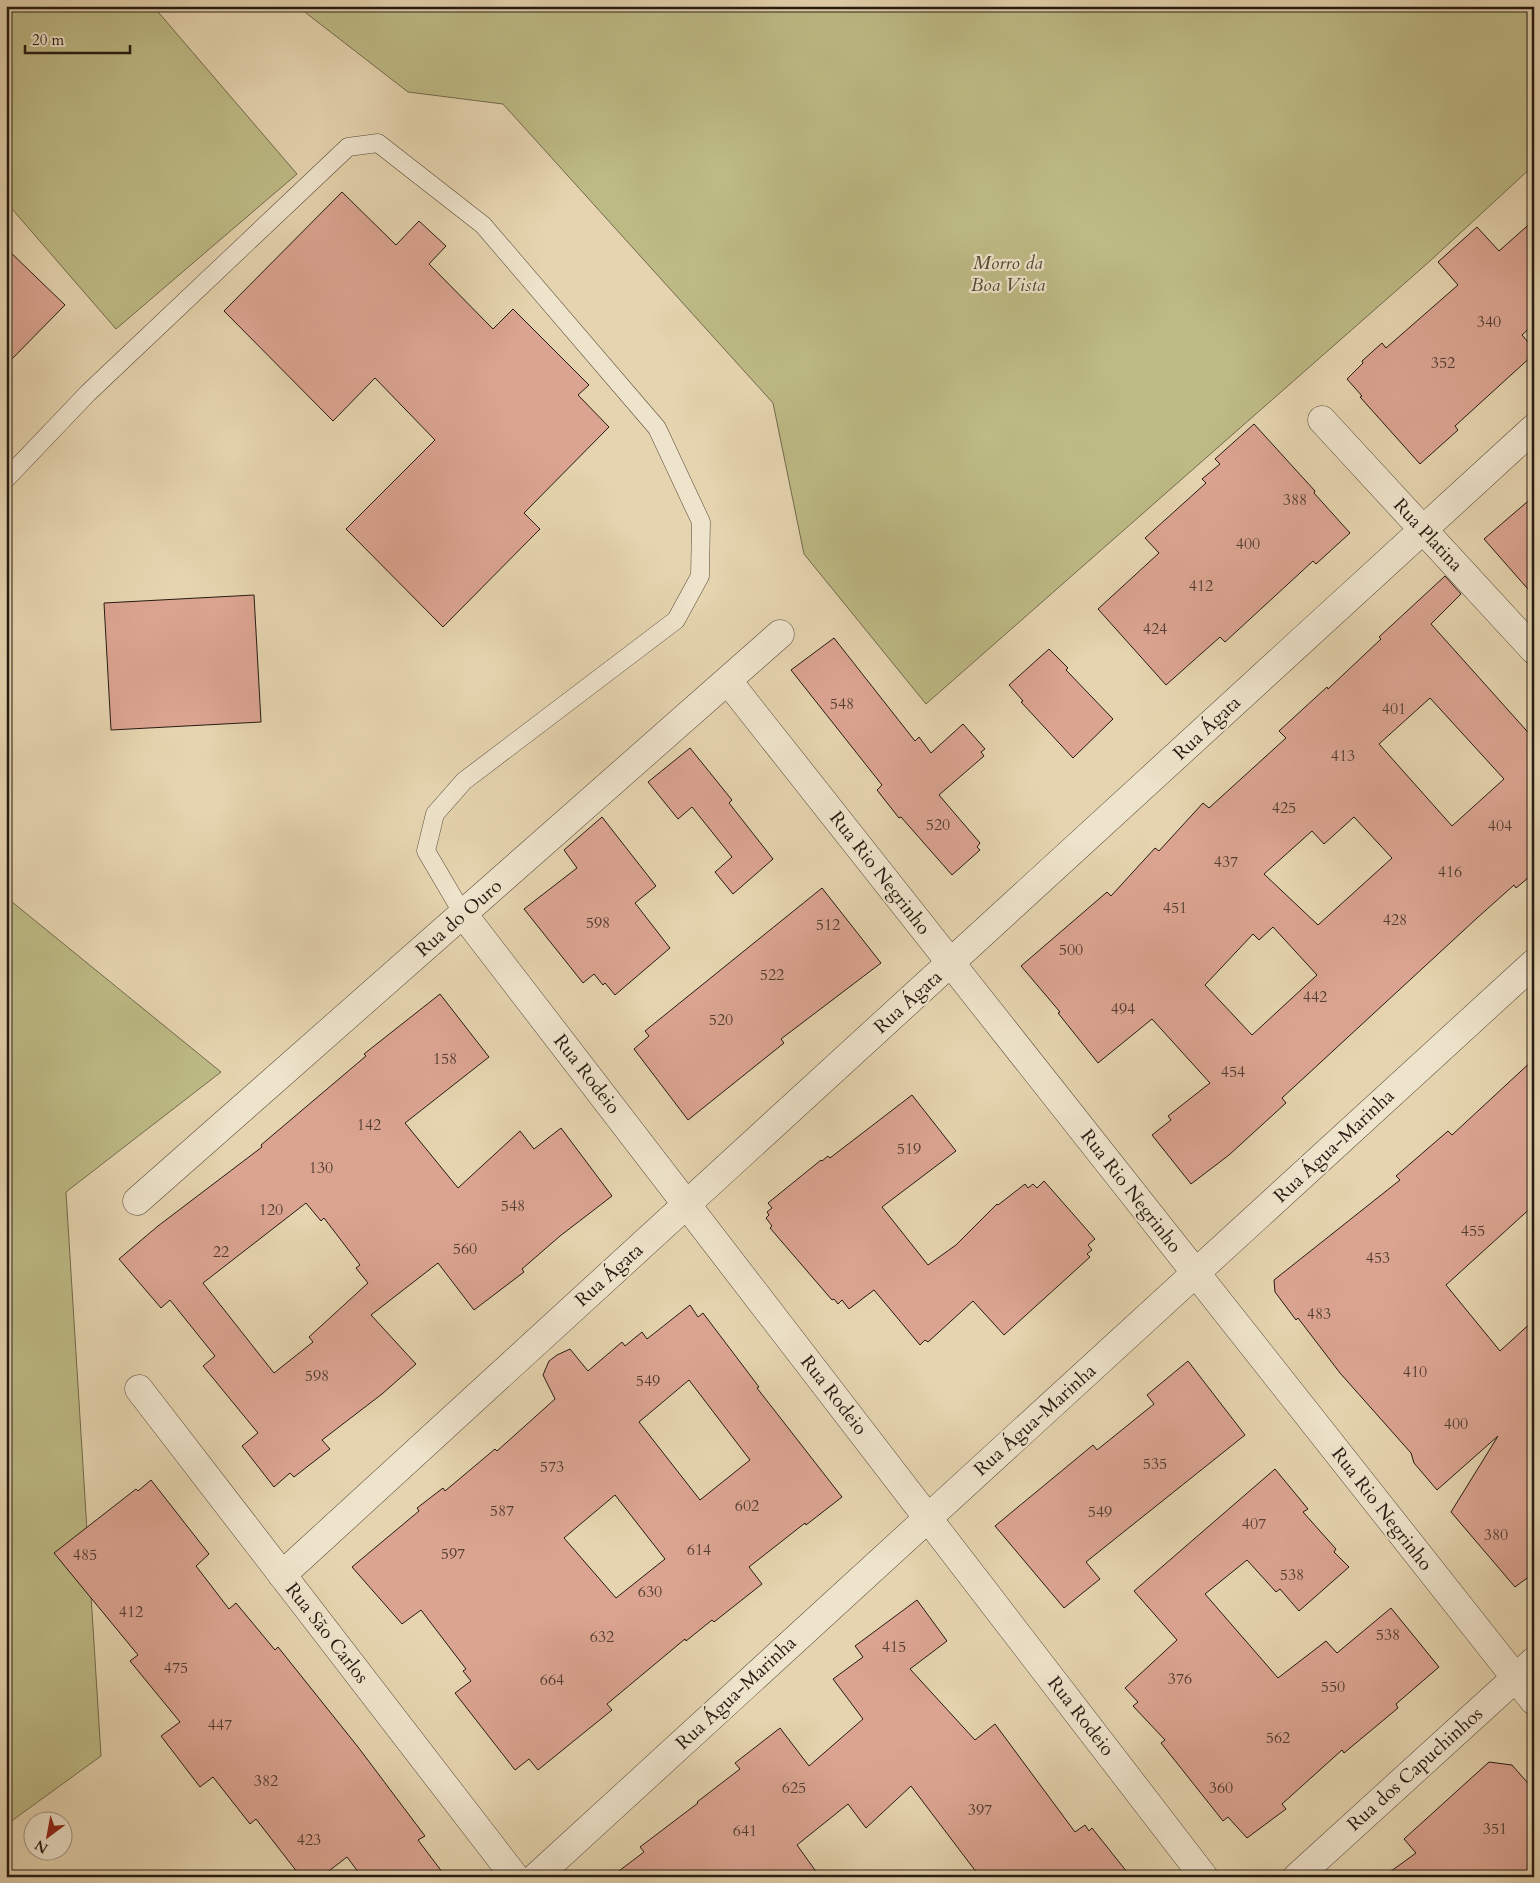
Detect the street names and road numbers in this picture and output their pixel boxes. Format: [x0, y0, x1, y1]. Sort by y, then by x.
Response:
street label: Rua Platina [1387, 493, 1469, 577]
street label: Rua Ágata [1168, 690, 1246, 766]
street label: Rua Rio Negrinho [824, 806, 936, 940]
street label: Rua do Ouro [410, 873, 508, 963]
street label: Rua Ágata [868, 964, 948, 1040]
street label: Rua Rodeio [548, 1029, 626, 1119]
street label: Rua Água-Marinha [1268, 1083, 1400, 1209]
street label: Rua Rio Negrinho [1075, 1124, 1187, 1258]
street label: Rua Ágata [569, 1237, 649, 1313]
street label: Rua Rodeio [795, 1350, 873, 1440]
street label: Rua Água-Marinha [968, 1358, 1102, 1482]
street label: Rua Rio Negrinho [1326, 1442, 1438, 1576]
street label: Rua São Carlos [279, 1577, 375, 1689]
street label: Rua Água-Marinha [670, 1630, 802, 1756]
street label: Rua Rodeio [1042, 1671, 1120, 1761]
street label: Rua dos Capuchinhos [1342, 1701, 1488, 1837]

